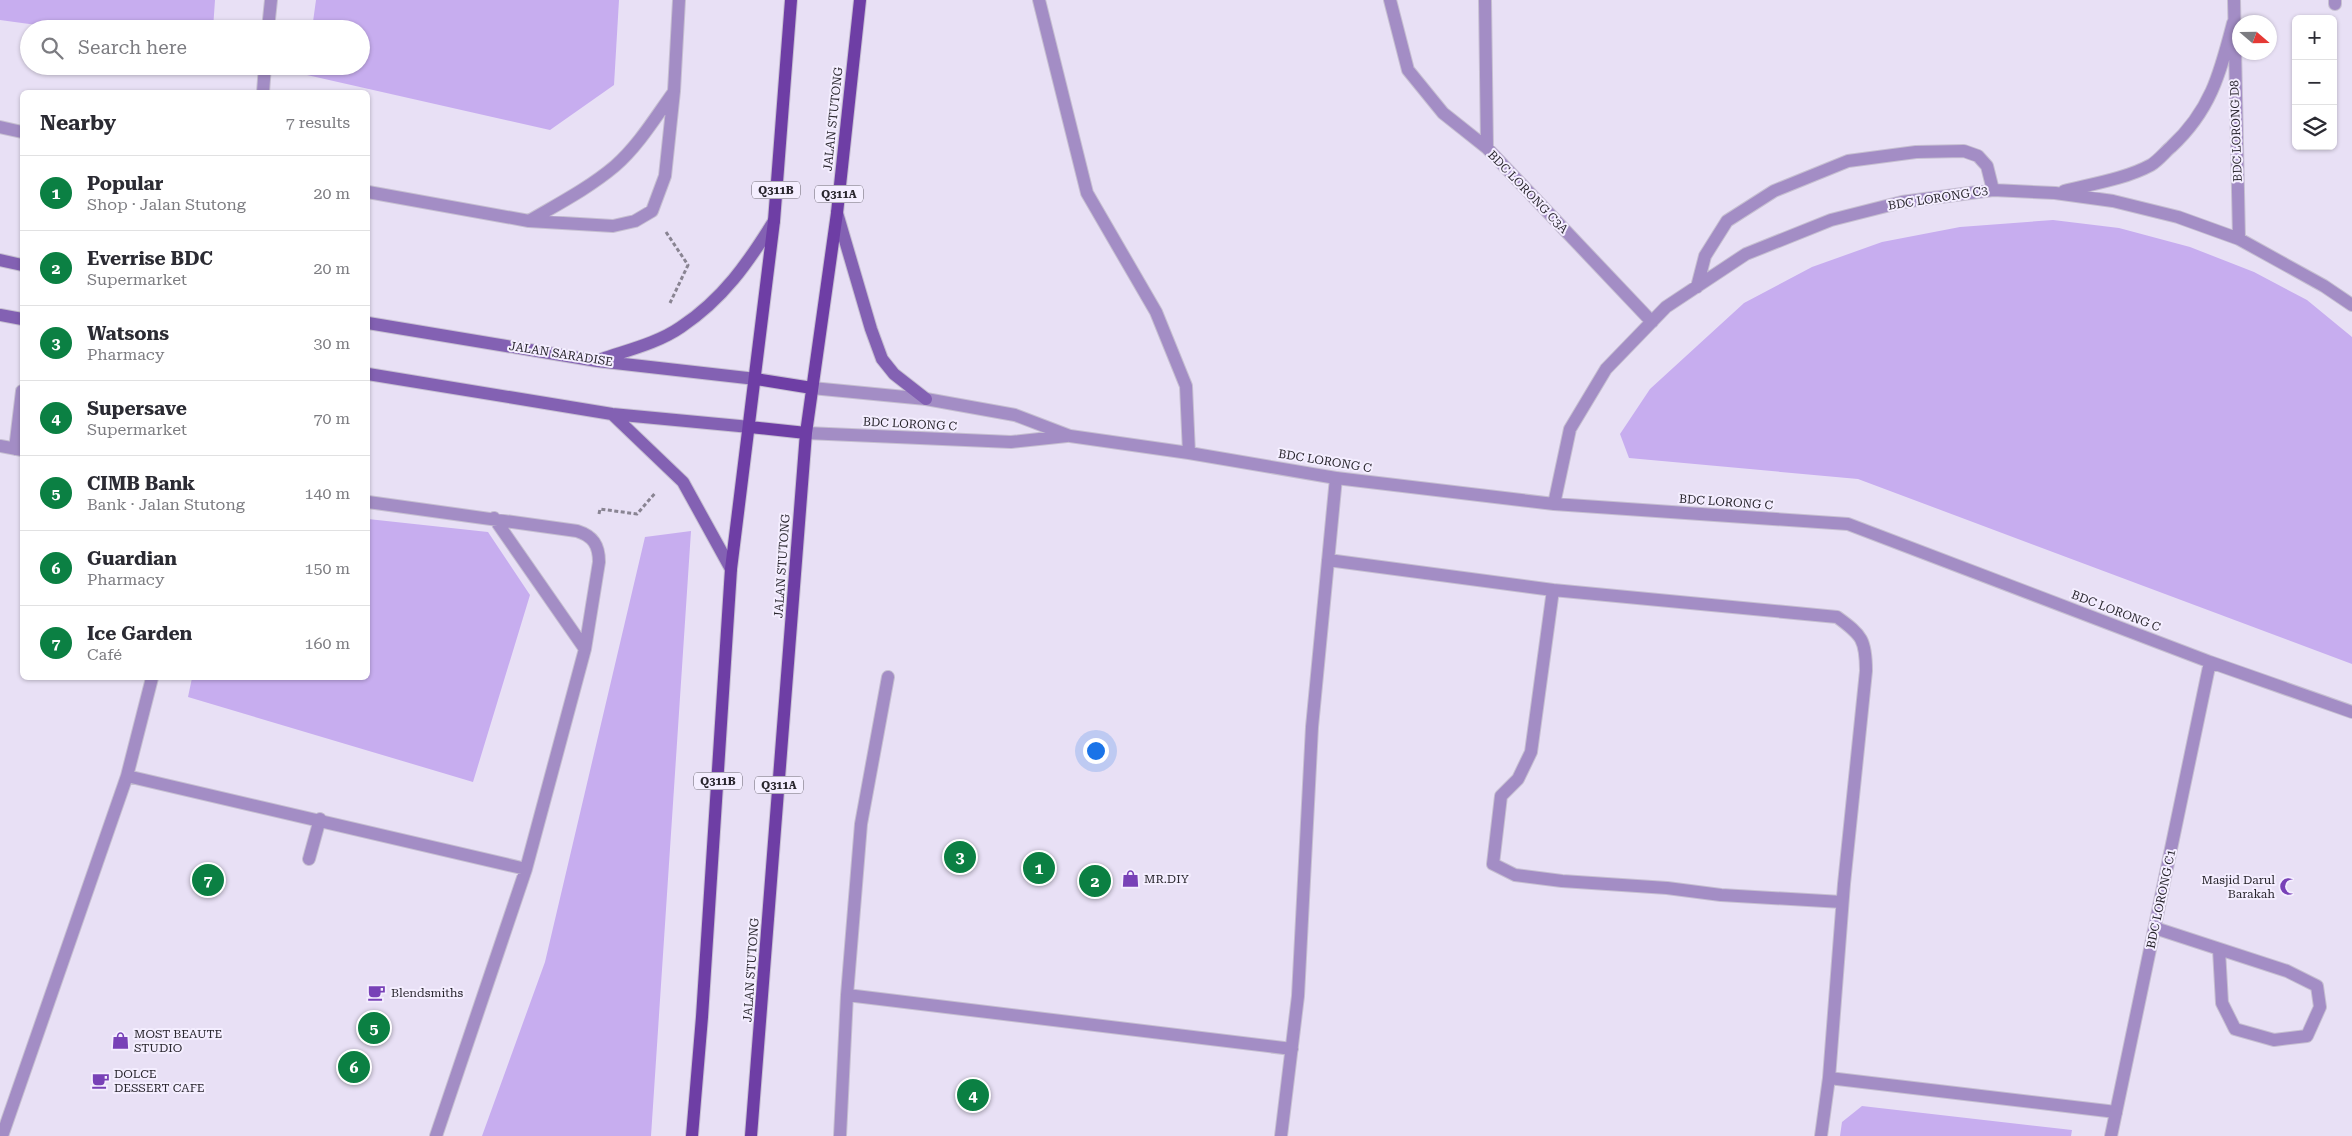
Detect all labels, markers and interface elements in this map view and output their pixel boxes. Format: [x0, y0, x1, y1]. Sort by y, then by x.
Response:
north arrow [2232, 15, 2277, 60]
map controls [2292, 15, 2337, 150]
button: + [2292, 15, 2337, 60]
search box [20, 20, 370, 75]
icon: search [38, 34, 66, 62]
text: Search here [78, 36, 187, 59]
button: − [2292, 60, 2337, 105]
street label: JALAN STUTONG [821, 66, 846, 172]
street label: BDC LORONG D8 [2227, 80, 2245, 182]
button: layers [2292, 105, 2337, 150]
text: Nearby [40, 111, 116, 135]
text: 7 results [286, 113, 350, 132]
street label: BDC LORONG C3A [1485, 148, 1571, 237]
text: Popular [87, 172, 163, 195]
road number: Q311B [752, 182, 800, 198]
street label: BDC LORONG C3 [1887, 183, 1989, 213]
text: 1 [52, 184, 60, 203]
text: 20 m [313, 184, 350, 203]
road number: Q311A [815, 185, 863, 202]
text: Shop · Jalan Stutong [87, 195, 246, 214]
text: Everrise BDC [87, 247, 213, 270]
text: 2 [52, 259, 60, 278]
text: 20 m [313, 259, 350, 278]
text: Supermarket [87, 270, 187, 289]
text: Watsons [87, 322, 169, 345]
text: 3 [52, 334, 60, 353]
text: 30 m [313, 334, 350, 353]
street label: JALAN SARADISE [508, 339, 614, 369]
text: Pharmacy [87, 345, 164, 364]
text: Supersave [87, 397, 187, 420]
text: 4 [52, 409, 60, 428]
text: 70 m [313, 409, 350, 428]
street label: BDC LORONG C [863, 415, 958, 433]
text: Supermarket [87, 420, 187, 439]
street label: BDC LORONG C [1277, 447, 1373, 475]
text: CIMB Bank [87, 472, 195, 495]
text: 5 [52, 484, 60, 503]
text: 140 m [304, 484, 350, 503]
street label: BDC LORONG C [1679, 492, 1774, 512]
text: Bank · Jalan Stutong [87, 495, 245, 514]
street label: JALAN STUTONG [771, 513, 793, 619]
text: Guardian [87, 547, 177, 570]
text: 6 [52, 559, 60, 578]
text: 150 m [304, 559, 350, 578]
text: Pharmacy [87, 570, 164, 589]
street label: BDC LORONG C [2070, 588, 2163, 635]
text: Ice Garden [87, 622, 192, 645]
text: 7 [52, 634, 60, 653]
text: 160 m [304, 634, 350, 653]
text: Café [87, 645, 122, 664]
your location [1083, 738, 1109, 764]
road number: Q311B [694, 772, 742, 789]
road number: Q311A [755, 776, 803, 794]
pin: 3 [944, 838, 976, 876]
street label: BDC LORONG C1 [2144, 848, 2178, 950]
pin: 1 [1023, 849, 1055, 887]
pin: 7 [192, 861, 224, 899]
pin: 2 [1079, 862, 1111, 900]
shop icon: MR.DIY [1120, 869, 1140, 889]
place label: MR.DIY [1144, 872, 1190, 886]
place label: Masjid Darul Barakah [2201, 873, 2275, 901]
mosque icon: Masjid Darul Barakah [2279, 877, 2299, 897]
street label: JALAN STUTONG [740, 917, 762, 1023]
cafe icon: Blendsmiths [367, 983, 387, 1003]
place label: Blendsmiths [391, 986, 463, 1000]
pin: 5 [358, 1009, 390, 1047]
place label: MOST BEAUTE STUDIO [134, 1027, 222, 1055]
shop icon: MOST BEAUTE STUDIO [110, 1031, 130, 1051]
pin: 6 [338, 1048, 370, 1086]
place label: DOLCE DESSERT CAFE [114, 1067, 205, 1095]
cafe icon: DOLCE DESSERT CAFE [90, 1071, 110, 1091]
pin: 4 [957, 1076, 989, 1114]

